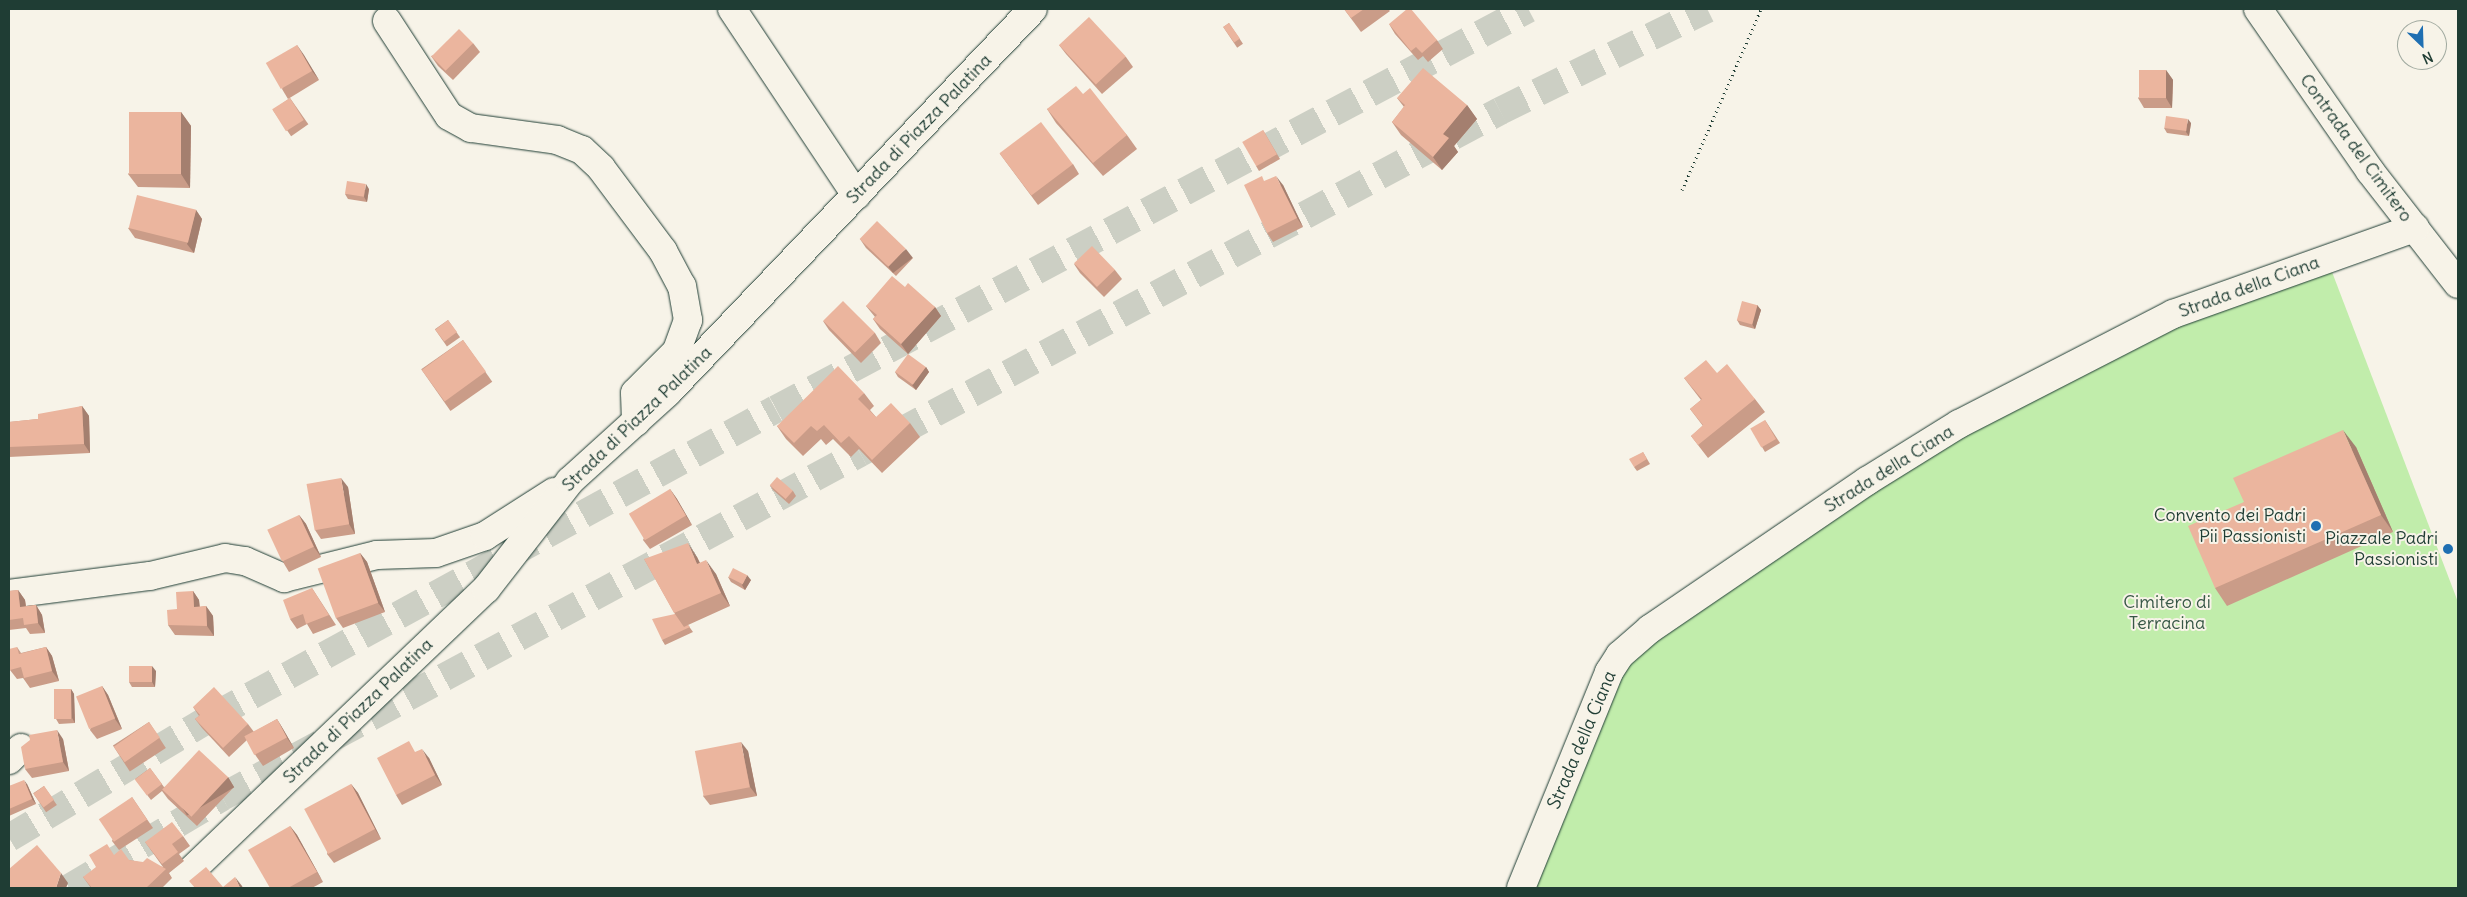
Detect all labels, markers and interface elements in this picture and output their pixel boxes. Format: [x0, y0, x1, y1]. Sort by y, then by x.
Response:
north arrow [2397, 20, 2447, 70]
text: N [2420, 48, 2436, 68]
street label: Strada di Piazza Palatina [842, 50, 996, 208]
street label: Contrada del Cimitero [2295, 70, 2417, 226]
street label: Strada della Ciana [2176, 252, 2322, 322]
street label: Strada di Piazza Palatina [558, 342, 716, 496]
street label: Strada della Ciana [1821, 421, 1957, 517]
place label: Convento dei Padri Pii Passionisti [2154, 505, 2306, 548]
marker: Convento dei Padri Pii Passionisti [2310, 520, 2322, 532]
place label: Piazzale Padri Passionisti [2325, 528, 2438, 570]
marker: Piazzale Padri Passionisti [2442, 543, 2454, 555]
park label: Cimitero di Terracina [2123, 592, 2211, 634]
street label: Strada di Piazza Palatina [279, 634, 437, 788]
street label: Strada della Ciana [1543, 668, 1621, 812]

